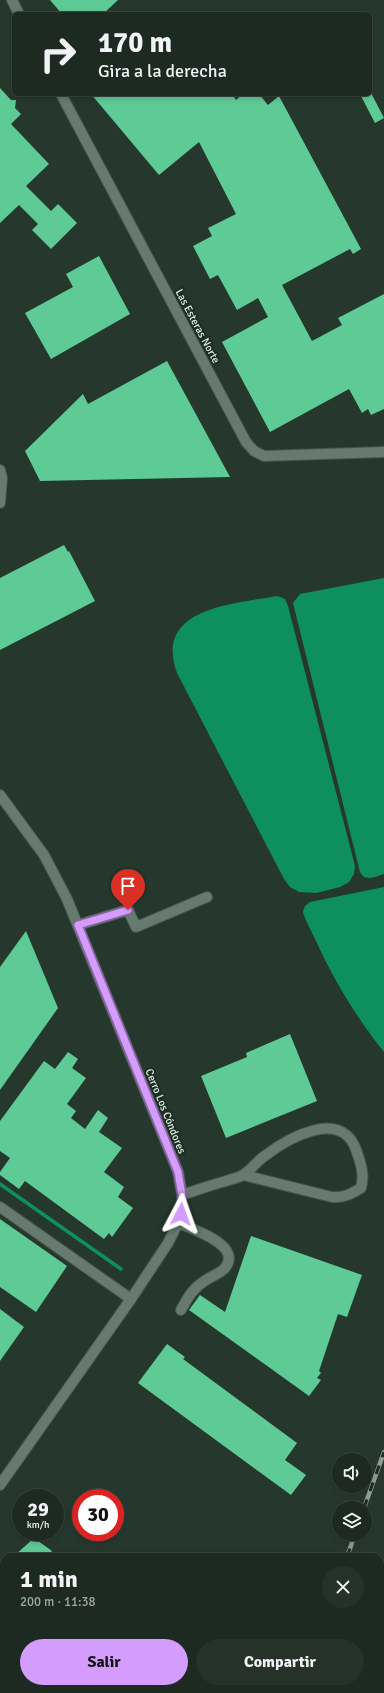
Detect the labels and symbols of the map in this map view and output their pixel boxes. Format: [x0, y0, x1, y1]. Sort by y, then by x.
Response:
street label: Las Esteras Norte [173, 287, 223, 366]
pin [111, 869, 145, 910]
street label: Cerro Los Cóndores [143, 1067, 189, 1156]
position arrow [160, 1193, 202, 1235]
speed limit sign: 30 [72, 1489, 124, 1541]

